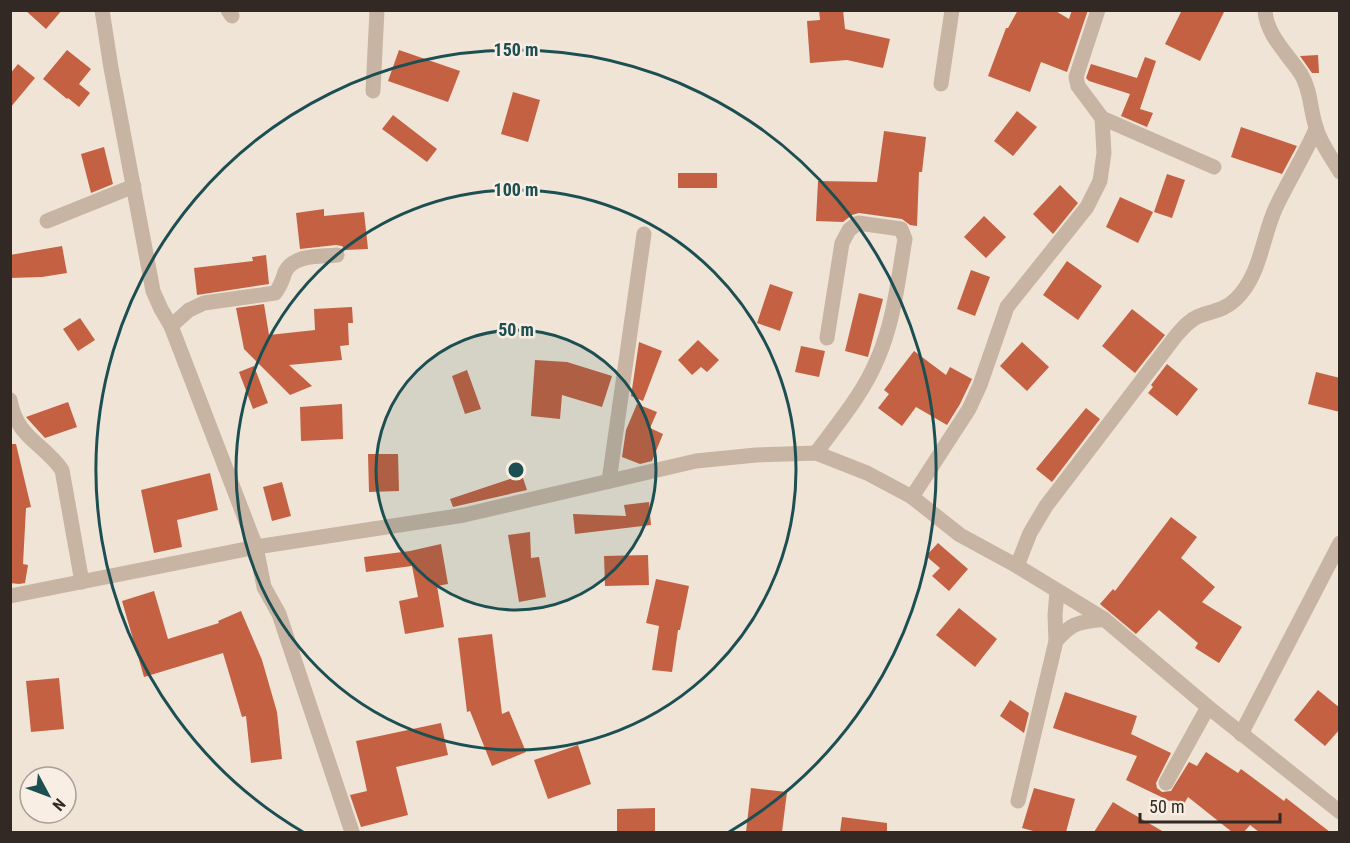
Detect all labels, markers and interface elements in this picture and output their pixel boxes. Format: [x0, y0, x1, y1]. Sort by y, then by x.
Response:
text: 150 m [494, 39, 538, 60]
text: 100 m [494, 179, 538, 200]
text: 50 m [498, 319, 534, 340]
centre of rings [506, 460, 526, 480]
north arrow [18, 765, 78, 825]
scale bar [1140, 786, 1280, 824]
text: N [49, 795, 69, 814]
text: 50 m [1149, 796, 1184, 817]

